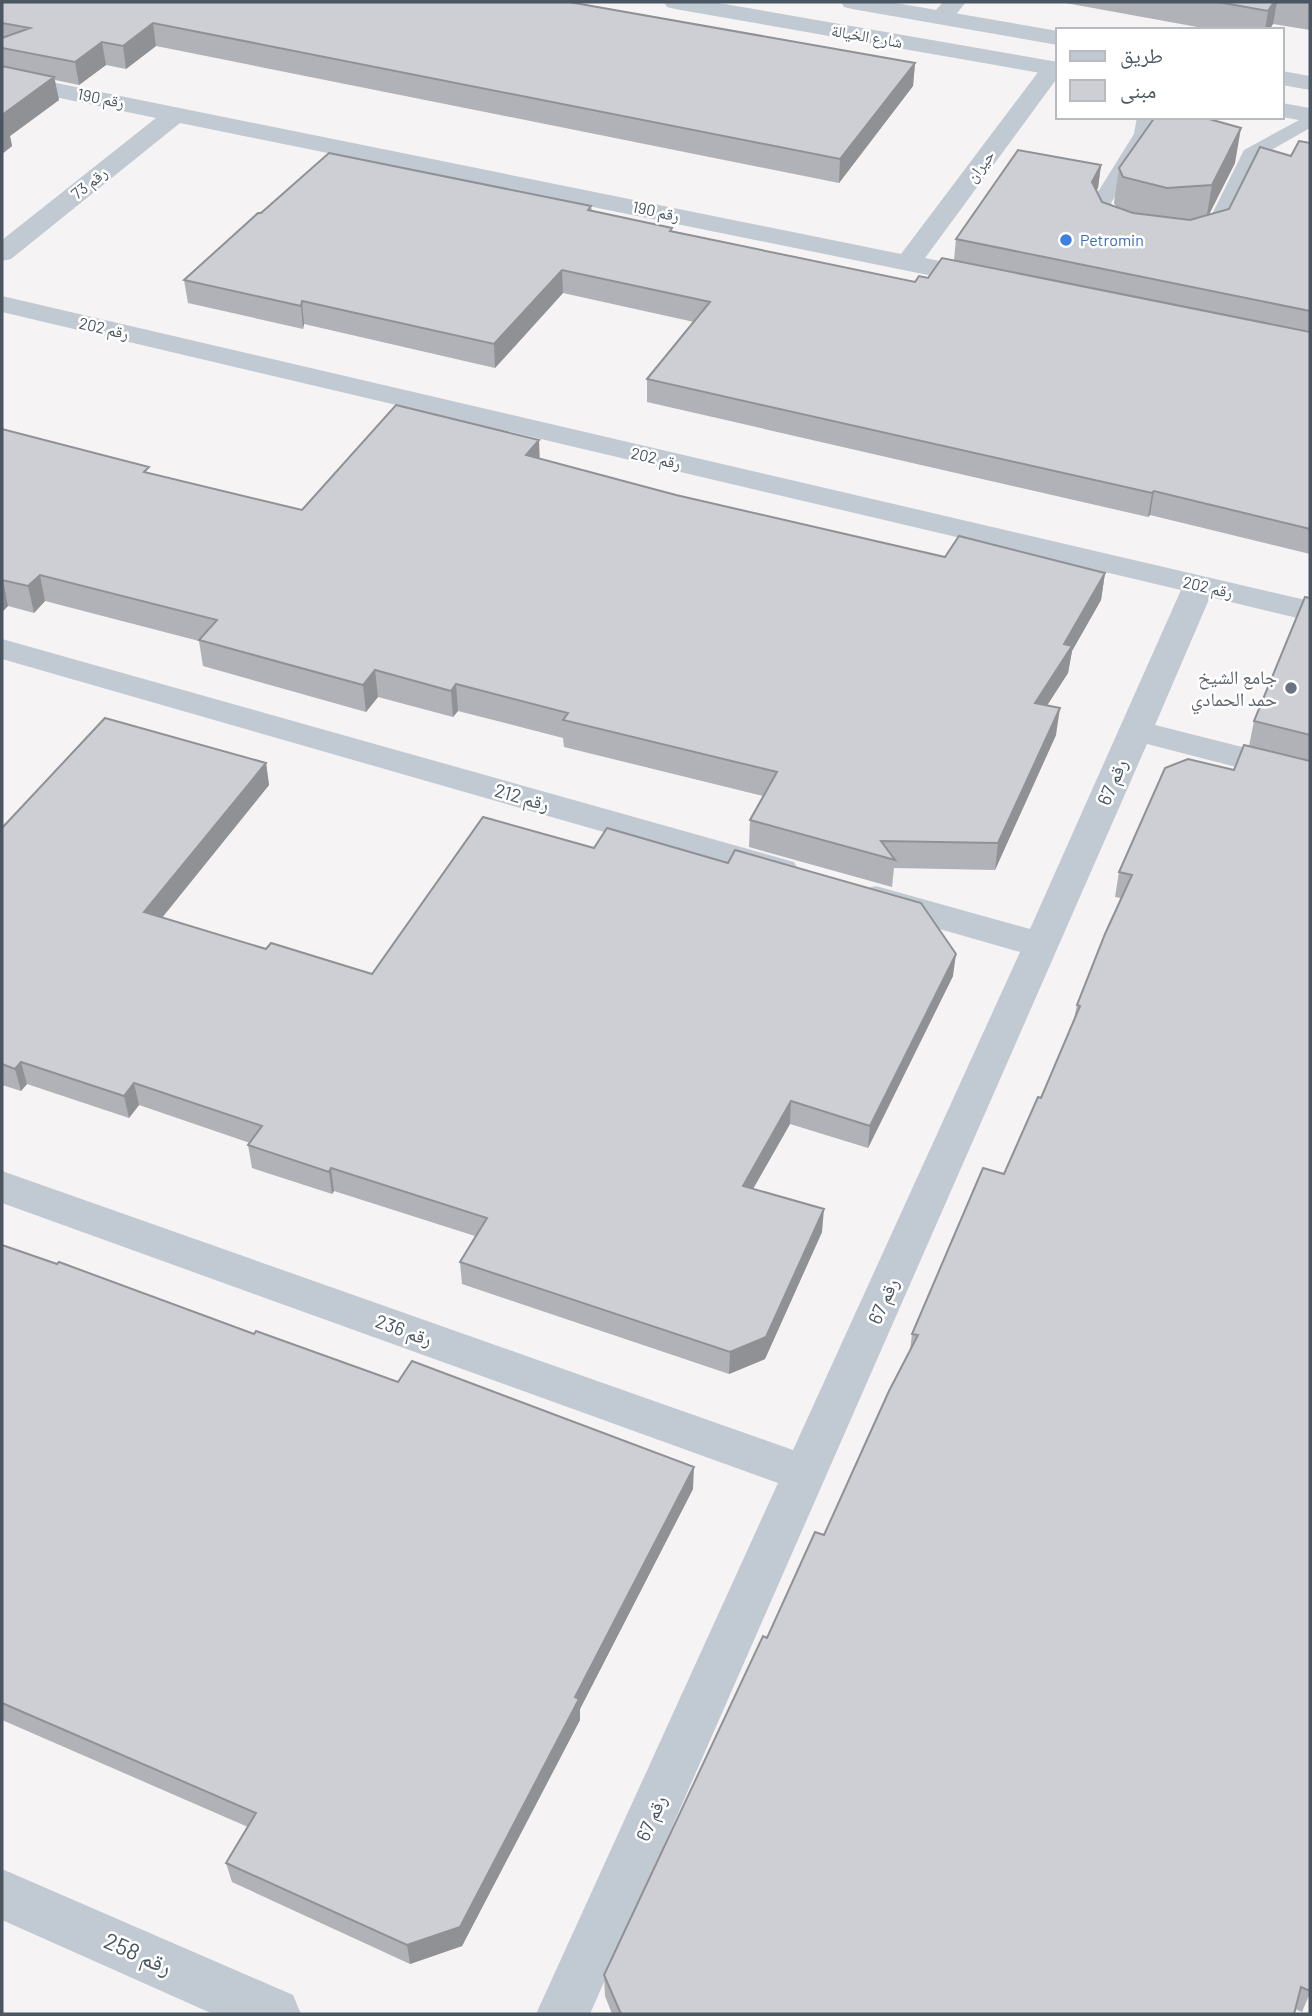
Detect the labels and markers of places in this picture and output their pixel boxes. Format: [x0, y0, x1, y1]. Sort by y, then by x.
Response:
place label: Petromin [1080, 230, 1144, 249]
marker: Petromin [1058, 232, 1074, 248]
place label: جامع الشيخ حمد الحمادي [1191, 665, 1277, 715]
marker: جامع الشيخ حمد الحمادي [1283, 680, 1299, 696]

